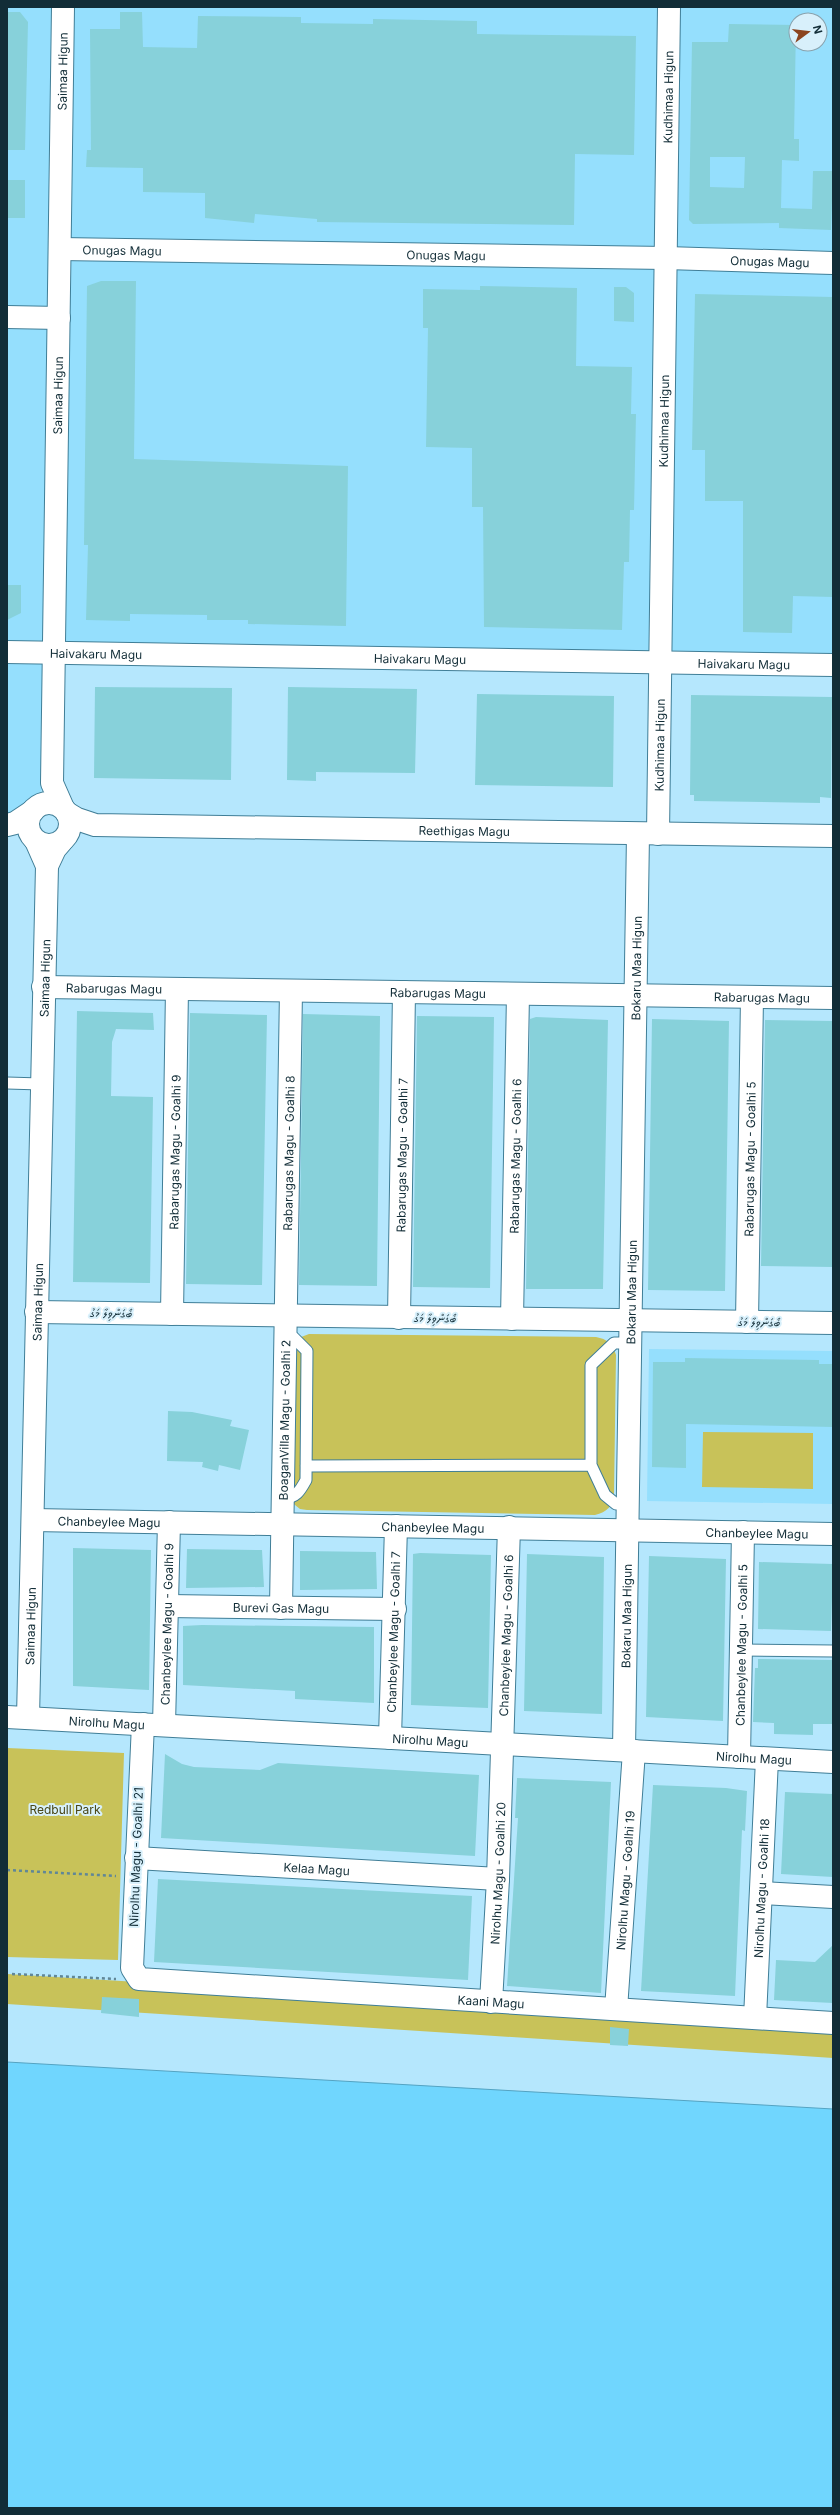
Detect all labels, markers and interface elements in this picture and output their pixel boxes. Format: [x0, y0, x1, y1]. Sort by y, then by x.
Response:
north arrow [788, 12, 828, 52]
text: N [810, 24, 826, 35]
street label: Saimaa Higun [54, 32, 70, 111]
street label: Kudhimaa Higun [660, 51, 676, 144]
street label: Onugas Magu [82, 242, 162, 258]
street label: Onugas Magu [406, 247, 486, 263]
street label: Onugas Magu [730, 252, 810, 270]
street label: Saimaa Higun [49, 356, 66, 435]
street label: Kudhimaa Higun [655, 374, 672, 468]
street label: Haivakaru Magu [50, 645, 142, 662]
street label: Haivakaru Magu [374, 650, 466, 667]
street label: Haivakaru Magu [698, 655, 790, 672]
street label: Kudhimaa Higun [651, 698, 667, 792]
street label: Reethigas Magu [419, 822, 510, 839]
street label: Bokaru Maa Higun [628, 916, 644, 1020]
street label: Saimaa Higun [36, 939, 53, 1017]
street label: Rabarugas Magu [66, 980, 162, 996]
street label: Rabarugas Magu [390, 984, 486, 1001]
street label: Rabarugas Magu [714, 989, 810, 1005]
street label: Rabarugas Magu - Goalhi 9 [166, 1074, 183, 1230]
street label: Rabarugas Magu - Goalhi 8 [280, 1075, 297, 1231]
street label: Rabarugas Magu - Goalhi 7 [393, 1077, 410, 1232]
street label: Rabarugas Magu - Goalhi 6 [506, 1078, 524, 1234]
street label: Rabarugas Magu - Goalhi 5 [741, 1081, 758, 1237]
street label: Bokaru Maa Higun [623, 1240, 639, 1344]
street label: Saimaa Higun [29, 1263, 46, 1341]
street label: ބޯގަންވިލާ މަގު [89, 1305, 133, 1322]
street label: ބޯގަންވިލާ މަގު [413, 1310, 457, 1327]
street label: ބޯގަންވިލާ މަގު [737, 1314, 781, 1331]
street label: BoaganVilla Magu - Goalhi 2 [275, 1340, 293, 1500]
street label: Chanbeylee Magu [57, 1513, 161, 1530]
street label: Chanbeylee Magu [381, 1519, 485, 1535]
street label: Chanbeylee Magu [705, 1524, 809, 1541]
street label: Chanbeylee Magu - Goalhi 9 [157, 1543, 176, 1705]
street label: Chanbeylee Magu - Goalhi 7 [383, 1551, 403, 1713]
street label: Chanbeylee Magu - Goalhi 6 [496, 1554, 516, 1717]
street label: Bokaru Maa Higun [618, 1564, 634, 1668]
street label: Chanbeylee Magu - Goalhi 5 [732, 1564, 750, 1726]
street label: Saimaa Higun [22, 1587, 38, 1665]
street label: Burevi Gas Magu [233, 1599, 329, 1616]
street label: Nirolhu Magu [68, 1713, 145, 1732]
street label: Nirolhu Magu [392, 1731, 469, 1750]
street label: Nirolhu Magu [716, 1748, 792, 1767]
street label: Nirolhu Magu - Goalhi 21 [126, 1787, 146, 1927]
park label: Redbull Park [29, 1802, 101, 1817]
street label: Nirolhu Magu - Goalhi 20 [487, 1802, 508, 1945]
street label: Nirolhu Magu - Goalhi 19 [613, 1810, 637, 1951]
street label: Nirolhu Magu - Goalhi 18 [750, 1818, 772, 1958]
street label: Kelaa Magu [283, 1859, 350, 1878]
street label: Kaani Magu [457, 1992, 525, 2011]

